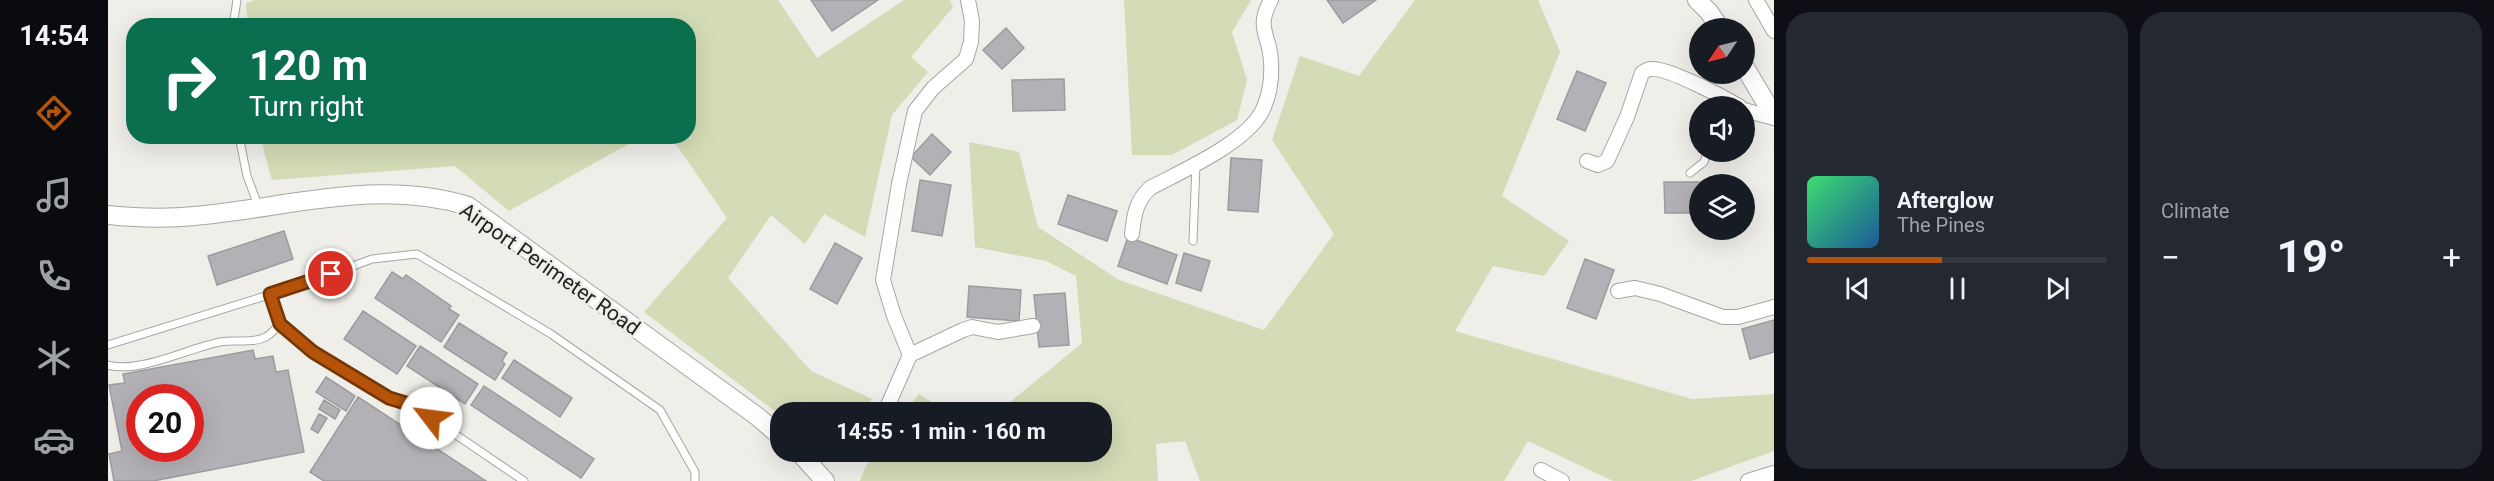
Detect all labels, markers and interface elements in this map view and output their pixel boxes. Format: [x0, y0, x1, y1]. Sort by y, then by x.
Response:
north arrow [1689, 18, 1755, 84]
map controls [1689, 18, 1755, 240]
text: 14:54 [19, 20, 89, 52]
text: 120 m [249, 41, 368, 90]
icon: right [150, 42, 228, 120]
text: Turn right [249, 91, 364, 123]
icon: directions [33, 92, 75, 134]
button: sound [1689, 96, 1755, 162]
icon: music [33, 174, 75, 216]
button: layers [1689, 174, 1755, 240]
text: Afterglow [1897, 188, 1994, 213]
street label: Airport Perimeter Road [455, 198, 645, 340]
text: Climate [2161, 199, 2229, 223]
text: The Pines [1897, 213, 1985, 237]
text: 19° [2276, 230, 2346, 283]
text: − [2161, 238, 2180, 277]
text: + [2442, 238, 2461, 277]
pin [305, 248, 356, 299]
icon: phone [33, 255, 75, 297]
icon: arrive [314, 257, 347, 290]
icon: previous [1841, 272, 1874, 305]
icon: pause [1941, 272, 1974, 305]
icon: next [2041, 272, 2074, 305]
icon: climate [33, 337, 75, 379]
speed limit sign: 20 [126, 384, 204, 462]
position arrow [399, 386, 463, 450]
icon: car [33, 419, 75, 461]
text: 14:55 · 1 min · 160 m [836, 419, 1046, 444]

